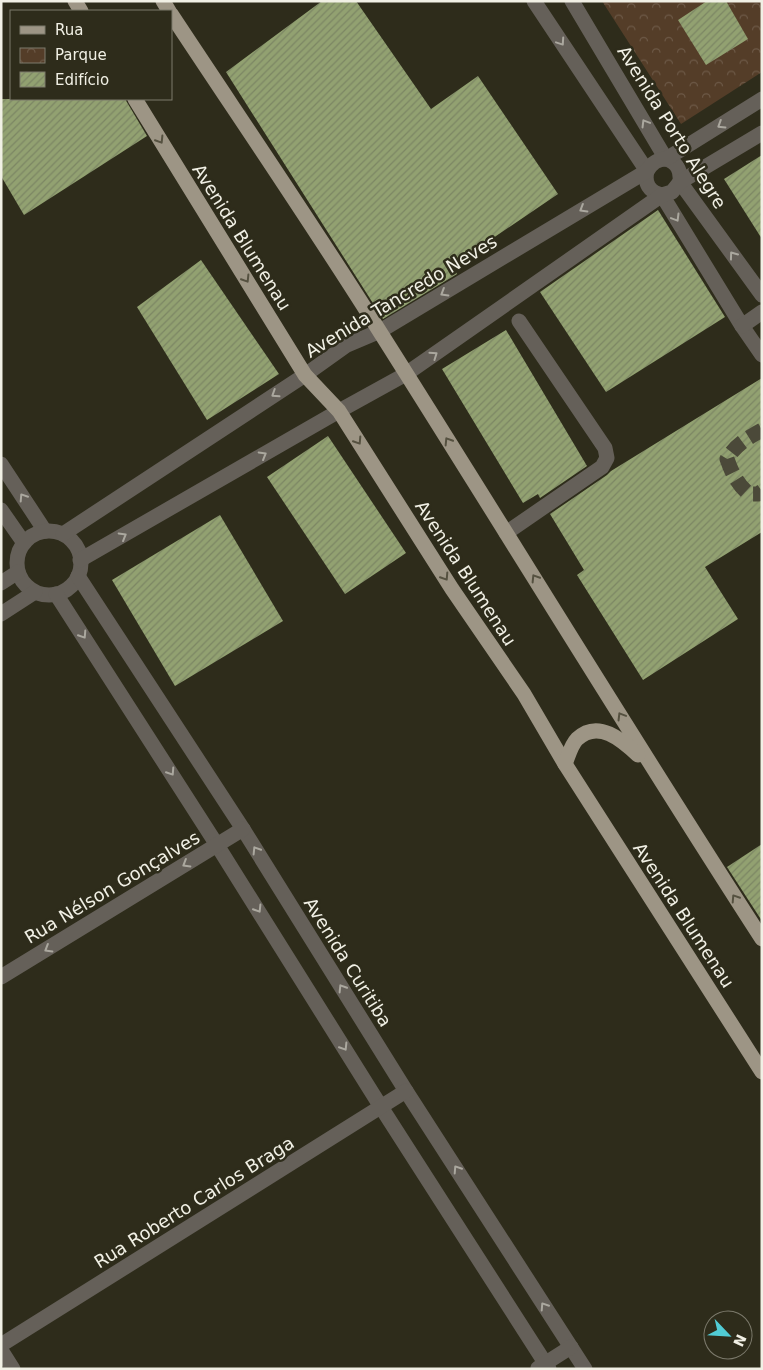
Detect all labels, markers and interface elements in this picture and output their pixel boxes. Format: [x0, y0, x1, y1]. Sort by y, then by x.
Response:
legend [10, 10, 172, 100]
text: Rua [55, 21, 83, 39]
one-way arrow [555, 36, 564, 46]
street label: Avenida Porto Alegre [613, 42, 731, 212]
text: Parque [55, 46, 107, 64]
text: Edifício [55, 71, 109, 89]
one-way arrow [717, 119, 726, 129]
one-way arrow [641, 120, 651, 129]
one-way arrow [154, 135, 164, 144]
street label: Avenida Blumenau [188, 160, 296, 314]
one-way arrow [580, 202, 589, 212]
one-way arrow [670, 212, 680, 221]
street label: Avenida Tancredo Neves [301, 230, 501, 362]
one-way arrow [730, 251, 739, 261]
one-way arrow [239, 273, 249, 282]
one-way arrow [441, 286, 450, 296]
one-way arrow [428, 352, 438, 361]
one-way arrow [272, 388, 281, 398]
one-way arrow [351, 435, 361, 444]
one-way arrow [445, 437, 455, 446]
one-way arrow [258, 451, 267, 461]
one-way arrow [20, 494, 29, 503]
street label: Avenida Blumenau [411, 496, 521, 650]
one-way arrow [117, 532, 126, 542]
one-way arrow [439, 572, 449, 581]
one-way arrow [532, 575, 541, 584]
one-way arrow [76, 630, 86, 639]
one-way arrow [617, 713, 627, 722]
one-way arrow [164, 767, 174, 776]
street label: Rua Nélson Gonçalves [21, 826, 203, 948]
street label: Avenida Blumenau [629, 838, 739, 992]
one-way arrow [252, 846, 262, 855]
one-way arrow [183, 857, 192, 867]
street label: Avenida Curitiba [300, 893, 396, 1031]
one-way arrow [732, 895, 742, 904]
one-way arrow [251, 904, 261, 913]
one-way arrow [44, 942, 53, 952]
one-way arrow [338, 984, 348, 993]
one-way arrow [337, 1042, 347, 1051]
street label: Rua Roberto Carlos Braga [90, 1132, 298, 1272]
one-way arrow [453, 1166, 463, 1175]
one-way arrow [541, 1303, 551, 1312]
north arrow [703, 1310, 753, 1360]
text: N [730, 1332, 750, 1349]

